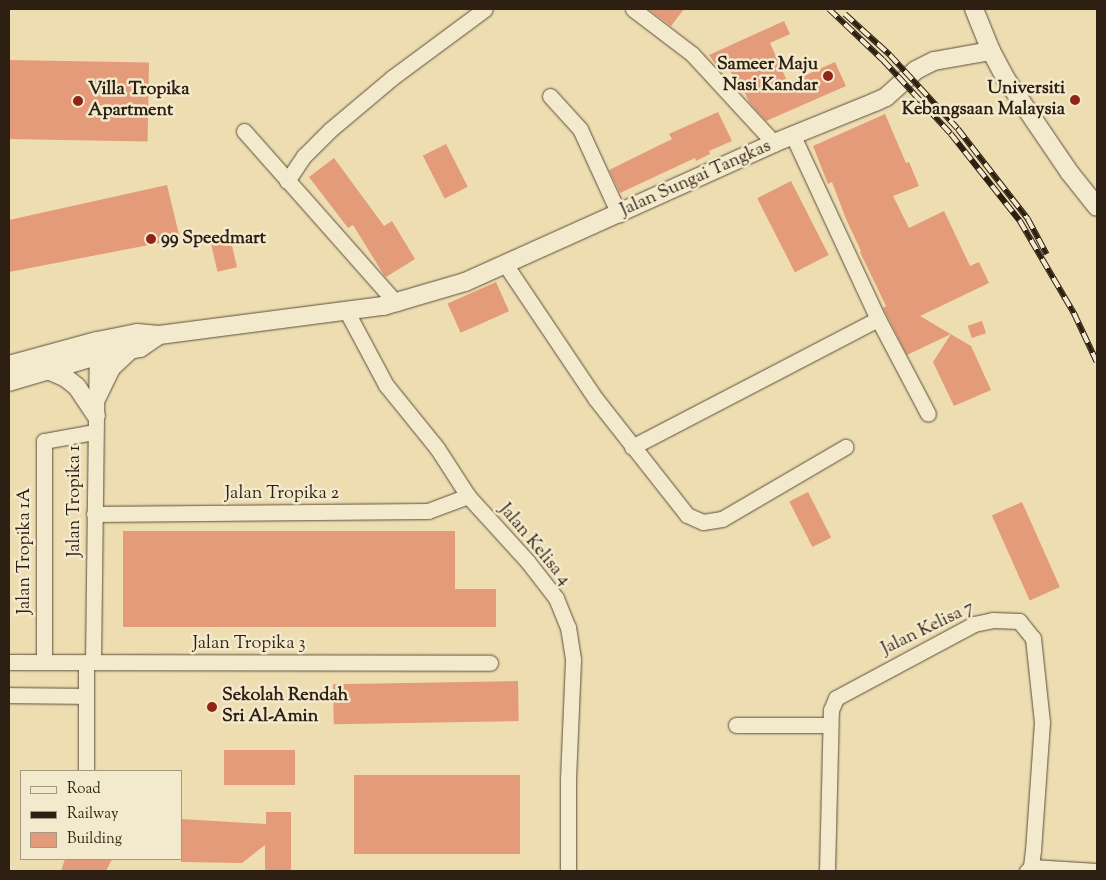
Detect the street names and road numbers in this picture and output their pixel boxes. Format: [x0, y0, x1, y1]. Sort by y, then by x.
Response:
street label: Jalan Sungai Tangkas [617, 136, 775, 222]
street label: Jalan Tropika 1 [64, 445, 86, 557]
street label: Jalan Tropika 2 [225, 483, 339, 505]
street label: Jalan Tropika 1A [14, 488, 36, 614]
street label: Jalan Kelisa 4 [494, 500, 574, 590]
street label: Jalan Kelisa 7 [878, 597, 978, 661]
street label: Jalan Tropika 3 [192, 633, 306, 655]

